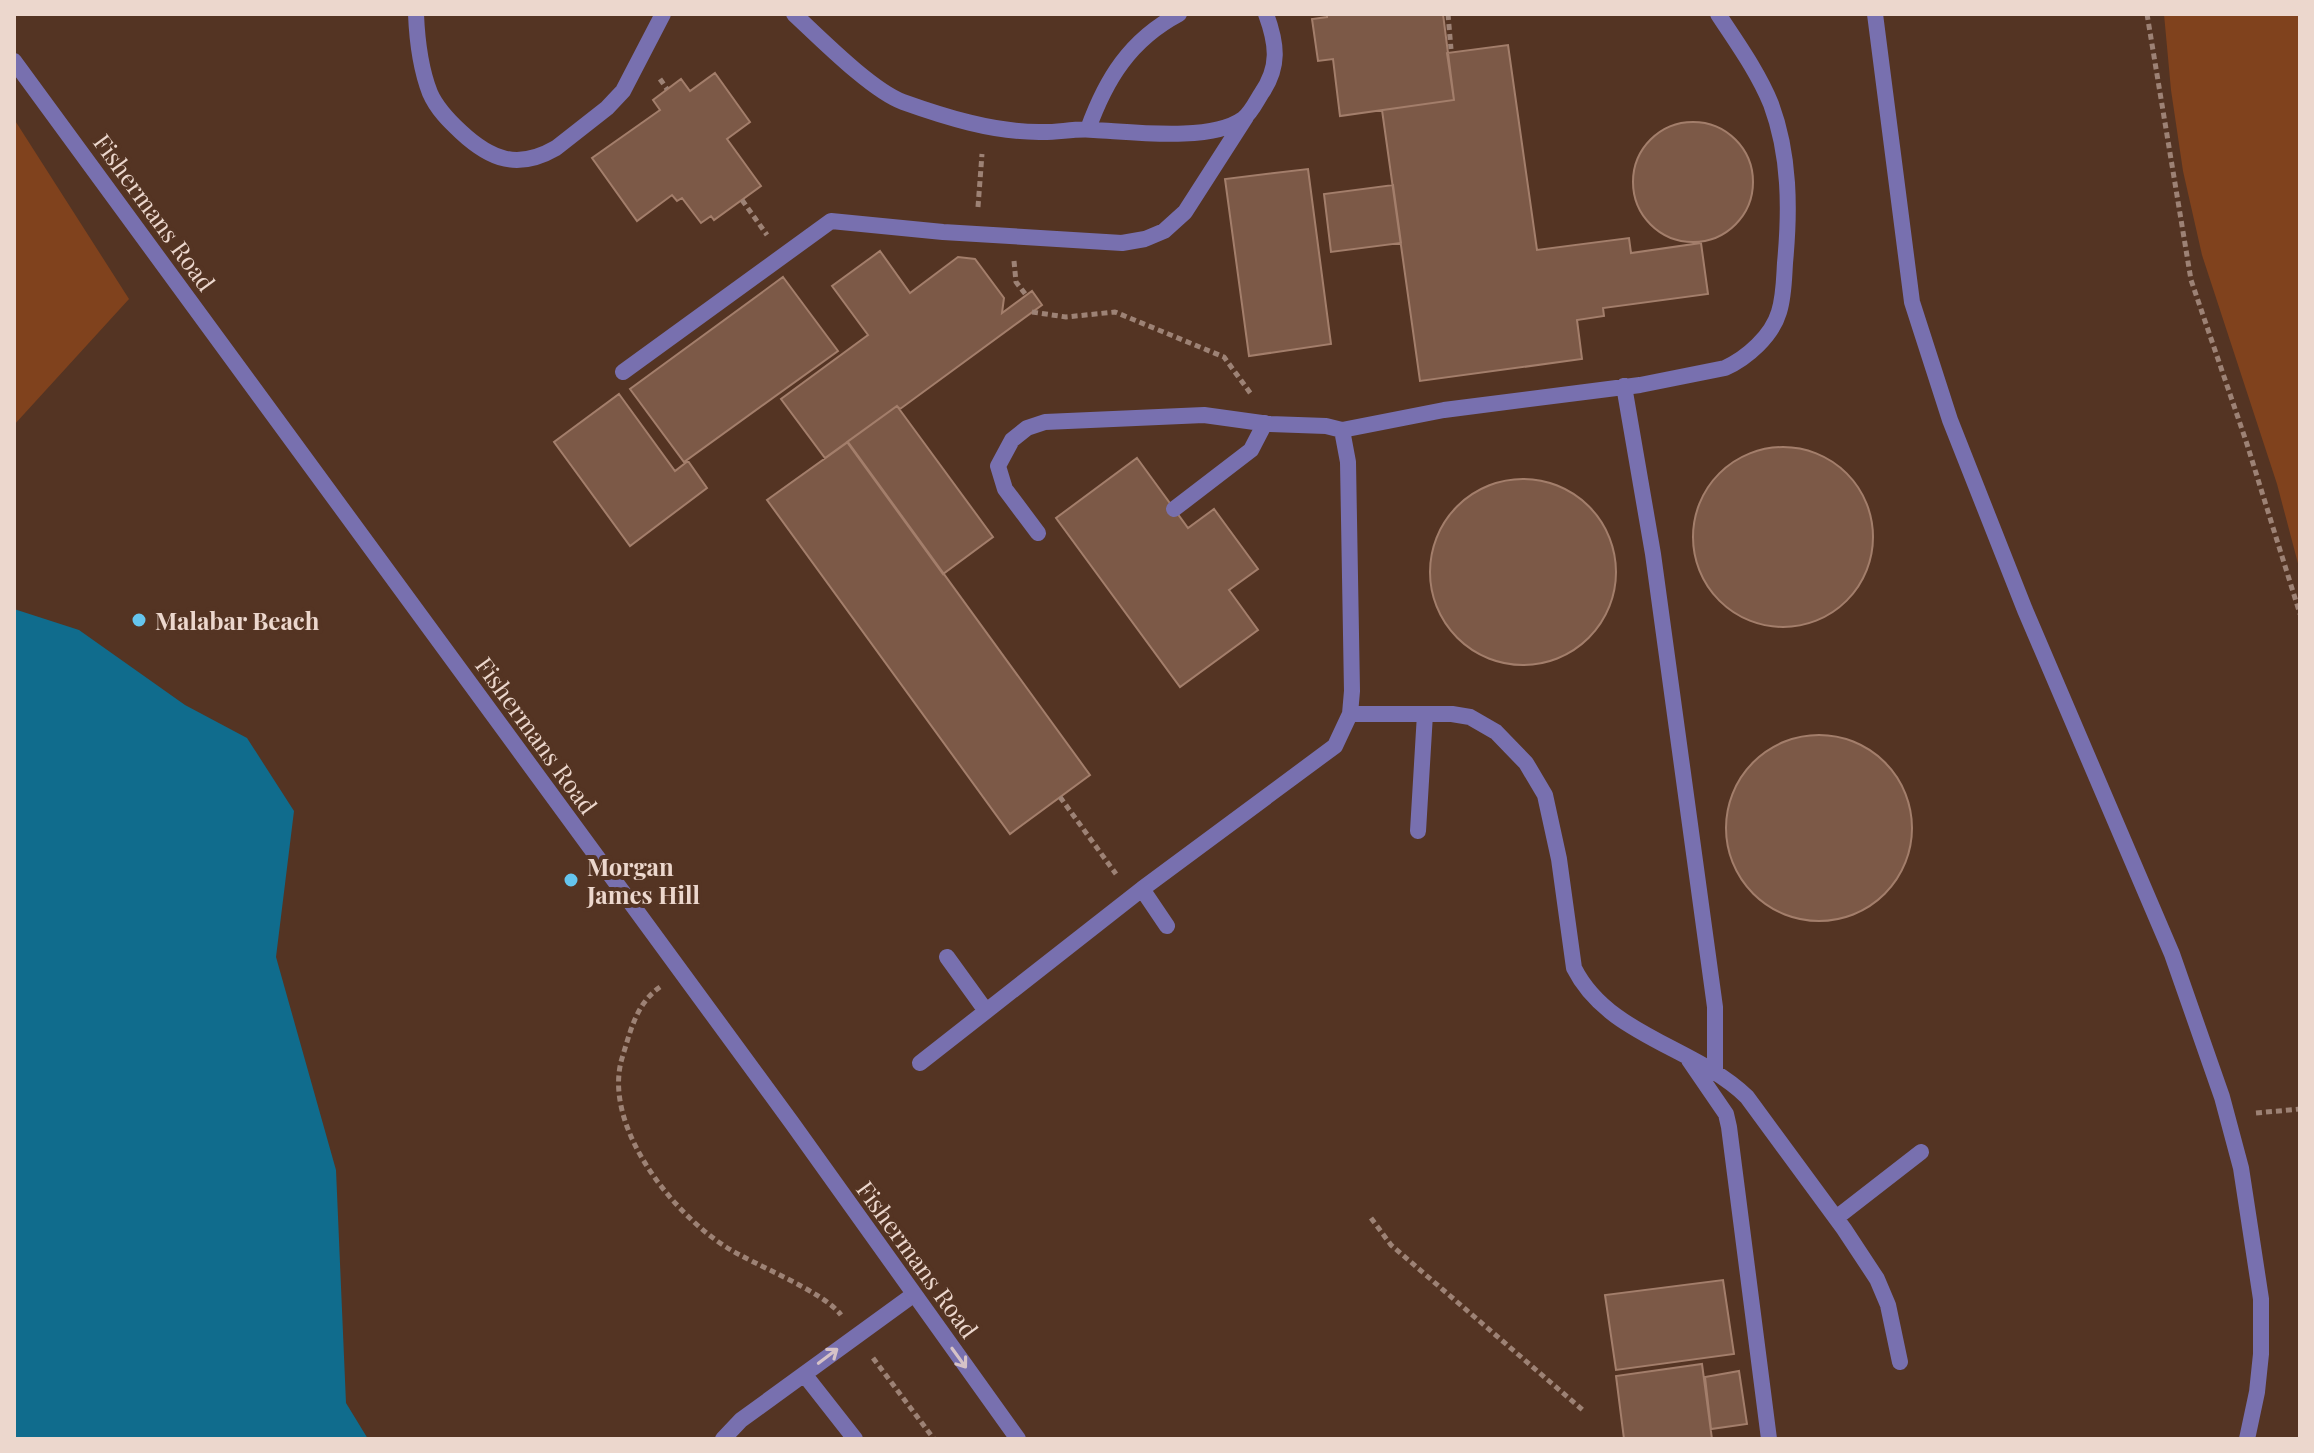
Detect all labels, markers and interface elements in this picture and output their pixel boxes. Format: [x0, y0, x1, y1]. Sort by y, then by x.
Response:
street label: Fishermans Road [87, 127, 223, 297]
place label: Malabar Beach [155, 604, 320, 636]
marker: Malabar Beach [130, 611, 148, 629]
street label: Fishermans Road [469, 650, 605, 820]
place label: Morgan James Hill [586, 850, 701, 910]
marker: Morgan James Hill [562, 871, 580, 889]
street label: Fishermans Road [850, 1174, 986, 1344]
one-way arrow [950, 1347, 967, 1368]
one-way arrow [817, 1348, 838, 1365]

